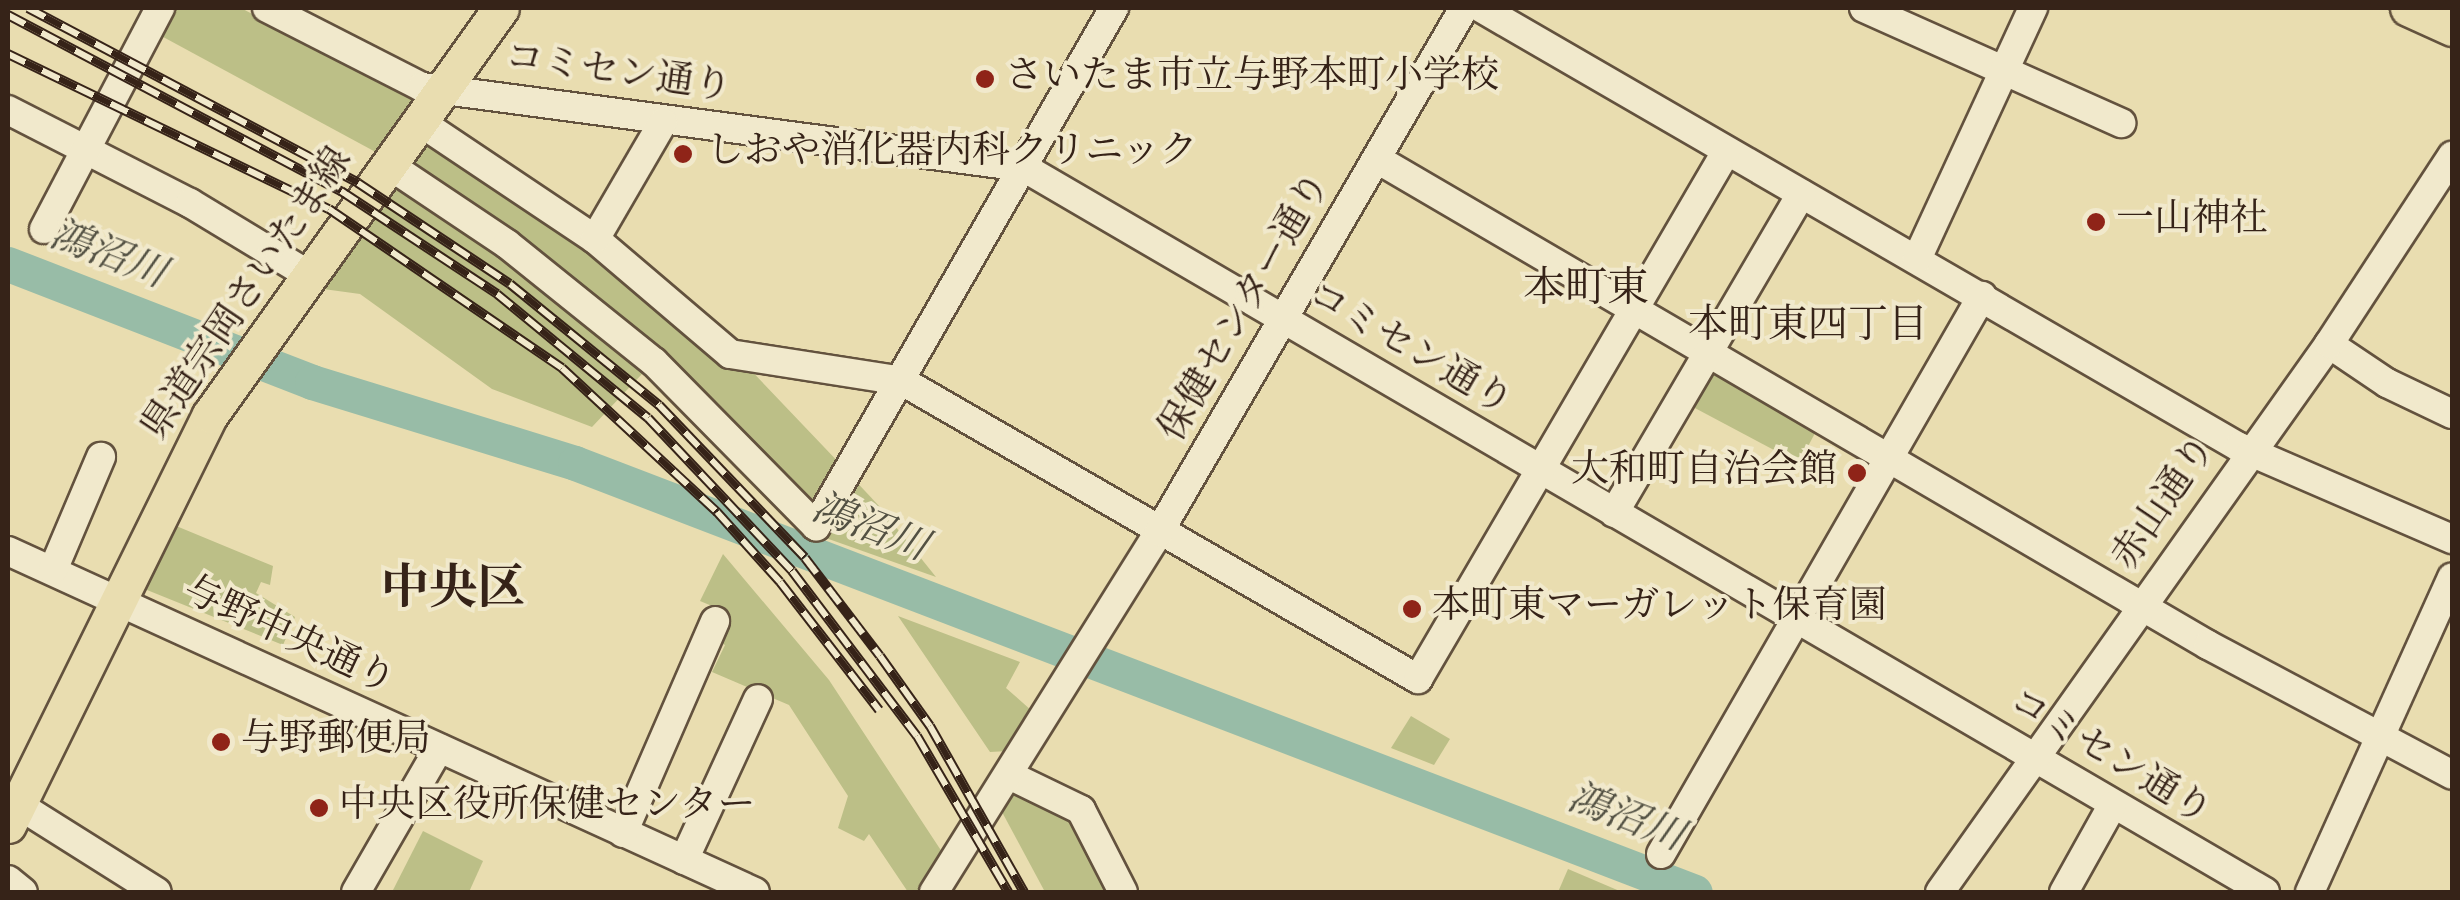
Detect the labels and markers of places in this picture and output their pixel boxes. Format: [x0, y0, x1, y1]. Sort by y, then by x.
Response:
place label: さいたま市立与野本町小学校 [1005, 56, 1499, 102]
marker: さいたま市立与野本町小学校 [974, 68, 996, 90]
place label: しおや消化器内科クリニック [706, 131, 1200, 177]
marker: しおや消化器内科クリニック [670, 141, 696, 167]
place label: 一山神社 [2116, 199, 2268, 245]
marker: 一山神社 [2085, 211, 2107, 233]
place label: 大和町自治会館 [1571, 450, 1837, 496]
marker: 大和町自治会館 [1846, 462, 1868, 484]
place label: 本町東マーガレット保育園 [1432, 586, 1888, 632]
marker: 本町東マーガレット保育園 [1401, 598, 1423, 620]
place label: 与野郵便局 [241, 719, 431, 765]
marker: 与野郵便局 [210, 731, 232, 753]
place label: 中央区役所保健センター [339, 785, 757, 831]
marker: 中央区役所保健センター [308, 797, 330, 819]

